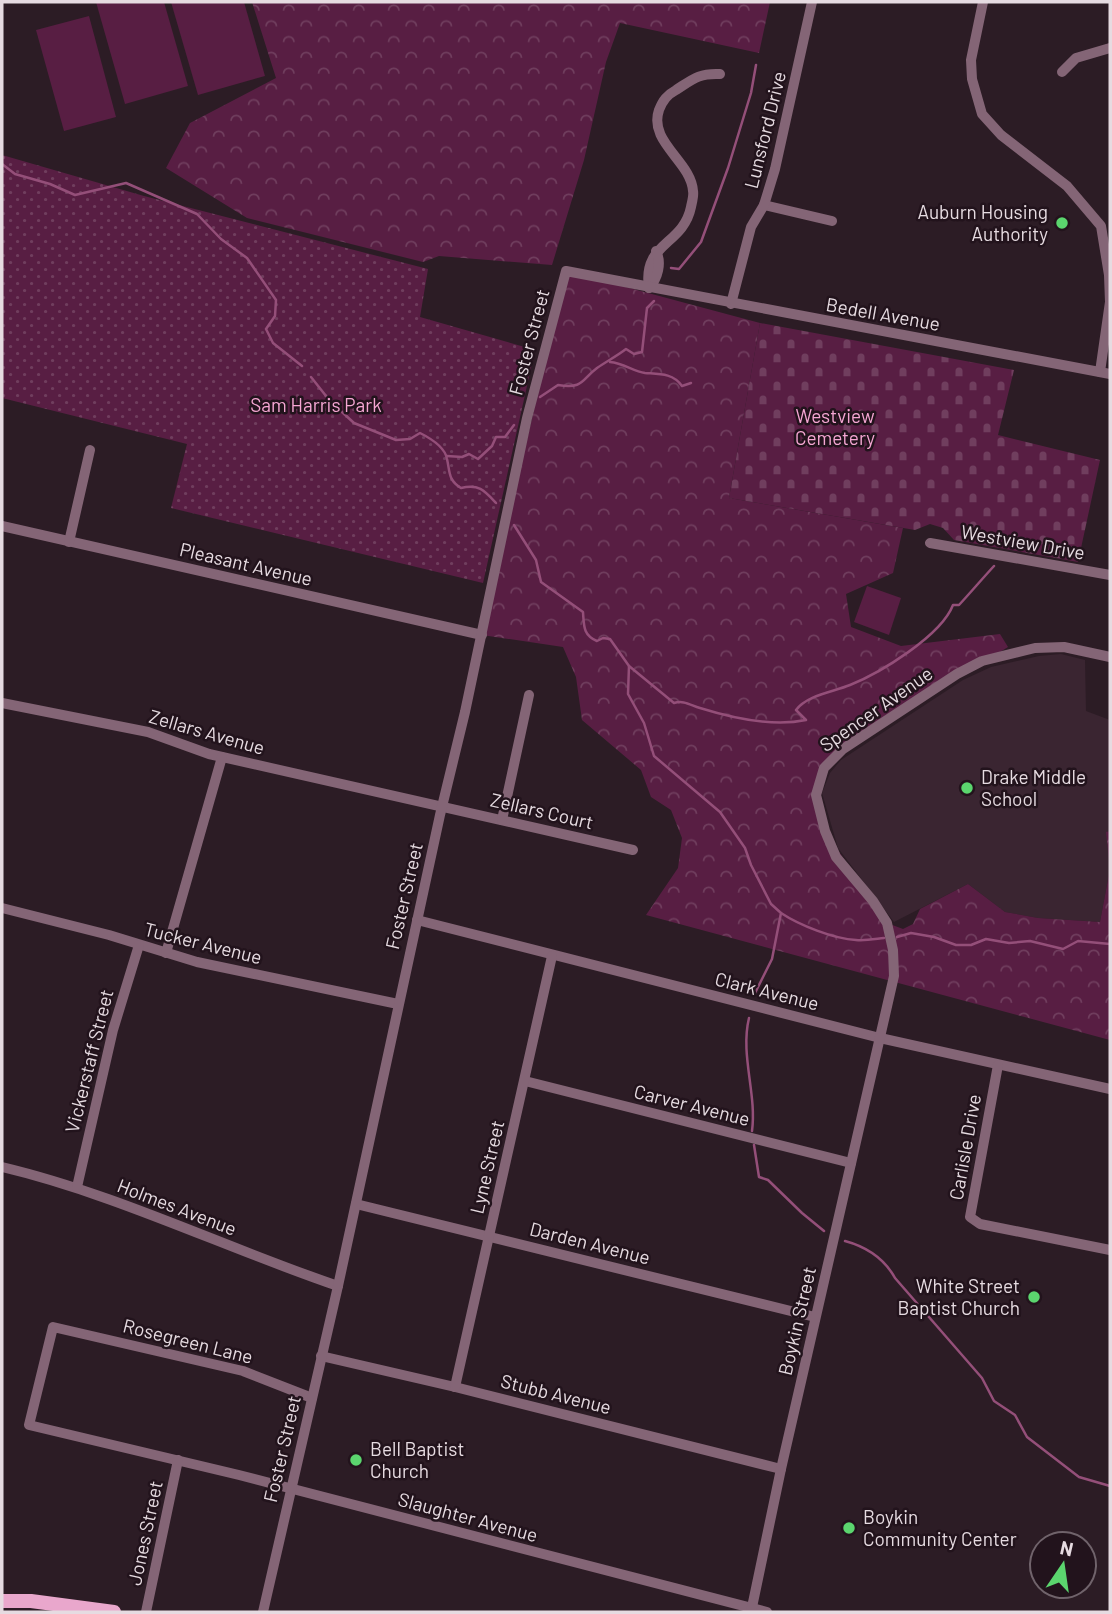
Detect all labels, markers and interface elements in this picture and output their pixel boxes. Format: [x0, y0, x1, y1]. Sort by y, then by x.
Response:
street label: Lunsford Drive [739, 69, 790, 191]
place label: Auburn Housing Authority [917, 200, 1048, 245]
marker: Auburn Housing Authority [1054, 215, 1070, 231]
street label: Foster Street [503, 286, 554, 397]
street label: Bedell Avenue [824, 292, 942, 335]
park label: Sam Harris Park [250, 393, 382, 416]
park label: Westview Cemetery [795, 404, 875, 449]
street label: Westview Drive [959, 519, 1087, 564]
street label: Pleasant Avenue [177, 537, 315, 590]
street label: Spencer Avenue [815, 661, 937, 756]
street label: Zellars Avenue [147, 704, 268, 759]
place label: Drake Middle School [981, 765, 1086, 810]
marker: Drake Middle School [959, 780, 975, 796]
street label: Zellars Court [488, 788, 596, 834]
street label: Foster Street [380, 840, 427, 952]
street label: Tucker Avenue [142, 917, 264, 968]
street label: Clark Avenue [713, 967, 821, 1015]
street label: Vickerstaff Street [60, 987, 117, 1135]
street label: Carver Avenue [632, 1079, 752, 1130]
street label: Carlisle Drive [944, 1092, 985, 1202]
street label: Lyne Street [465, 1118, 508, 1216]
street label: Holmes Avenue [114, 1173, 240, 1240]
street label: Darden Avenue [528, 1216, 653, 1269]
street label: Boykin Street [773, 1264, 820, 1378]
place label: White Street Baptist Church [898, 1274, 1020, 1319]
marker: White Street Baptist Church [1026, 1289, 1042, 1305]
street label: Rosegreen Lane [121, 1313, 256, 1368]
street label: Stubb Avenue [498, 1369, 614, 1418]
street label: Foster Street [258, 1393, 305, 1505]
place label: Bell Baptist Church [370, 1437, 464, 1482]
marker: Bell Baptist Church [348, 1452, 364, 1468]
street label: Jones Street [122, 1479, 167, 1587]
street label: Slaughter Avenue [396, 1487, 540, 1546]
place label: Boykin Community Center [863, 1505, 1017, 1550]
marker: Boykin Community Center [841, 1520, 857, 1536]
north arrow [1028, 1530, 1098, 1600]
text: N [1058, 1535, 1076, 1561]

